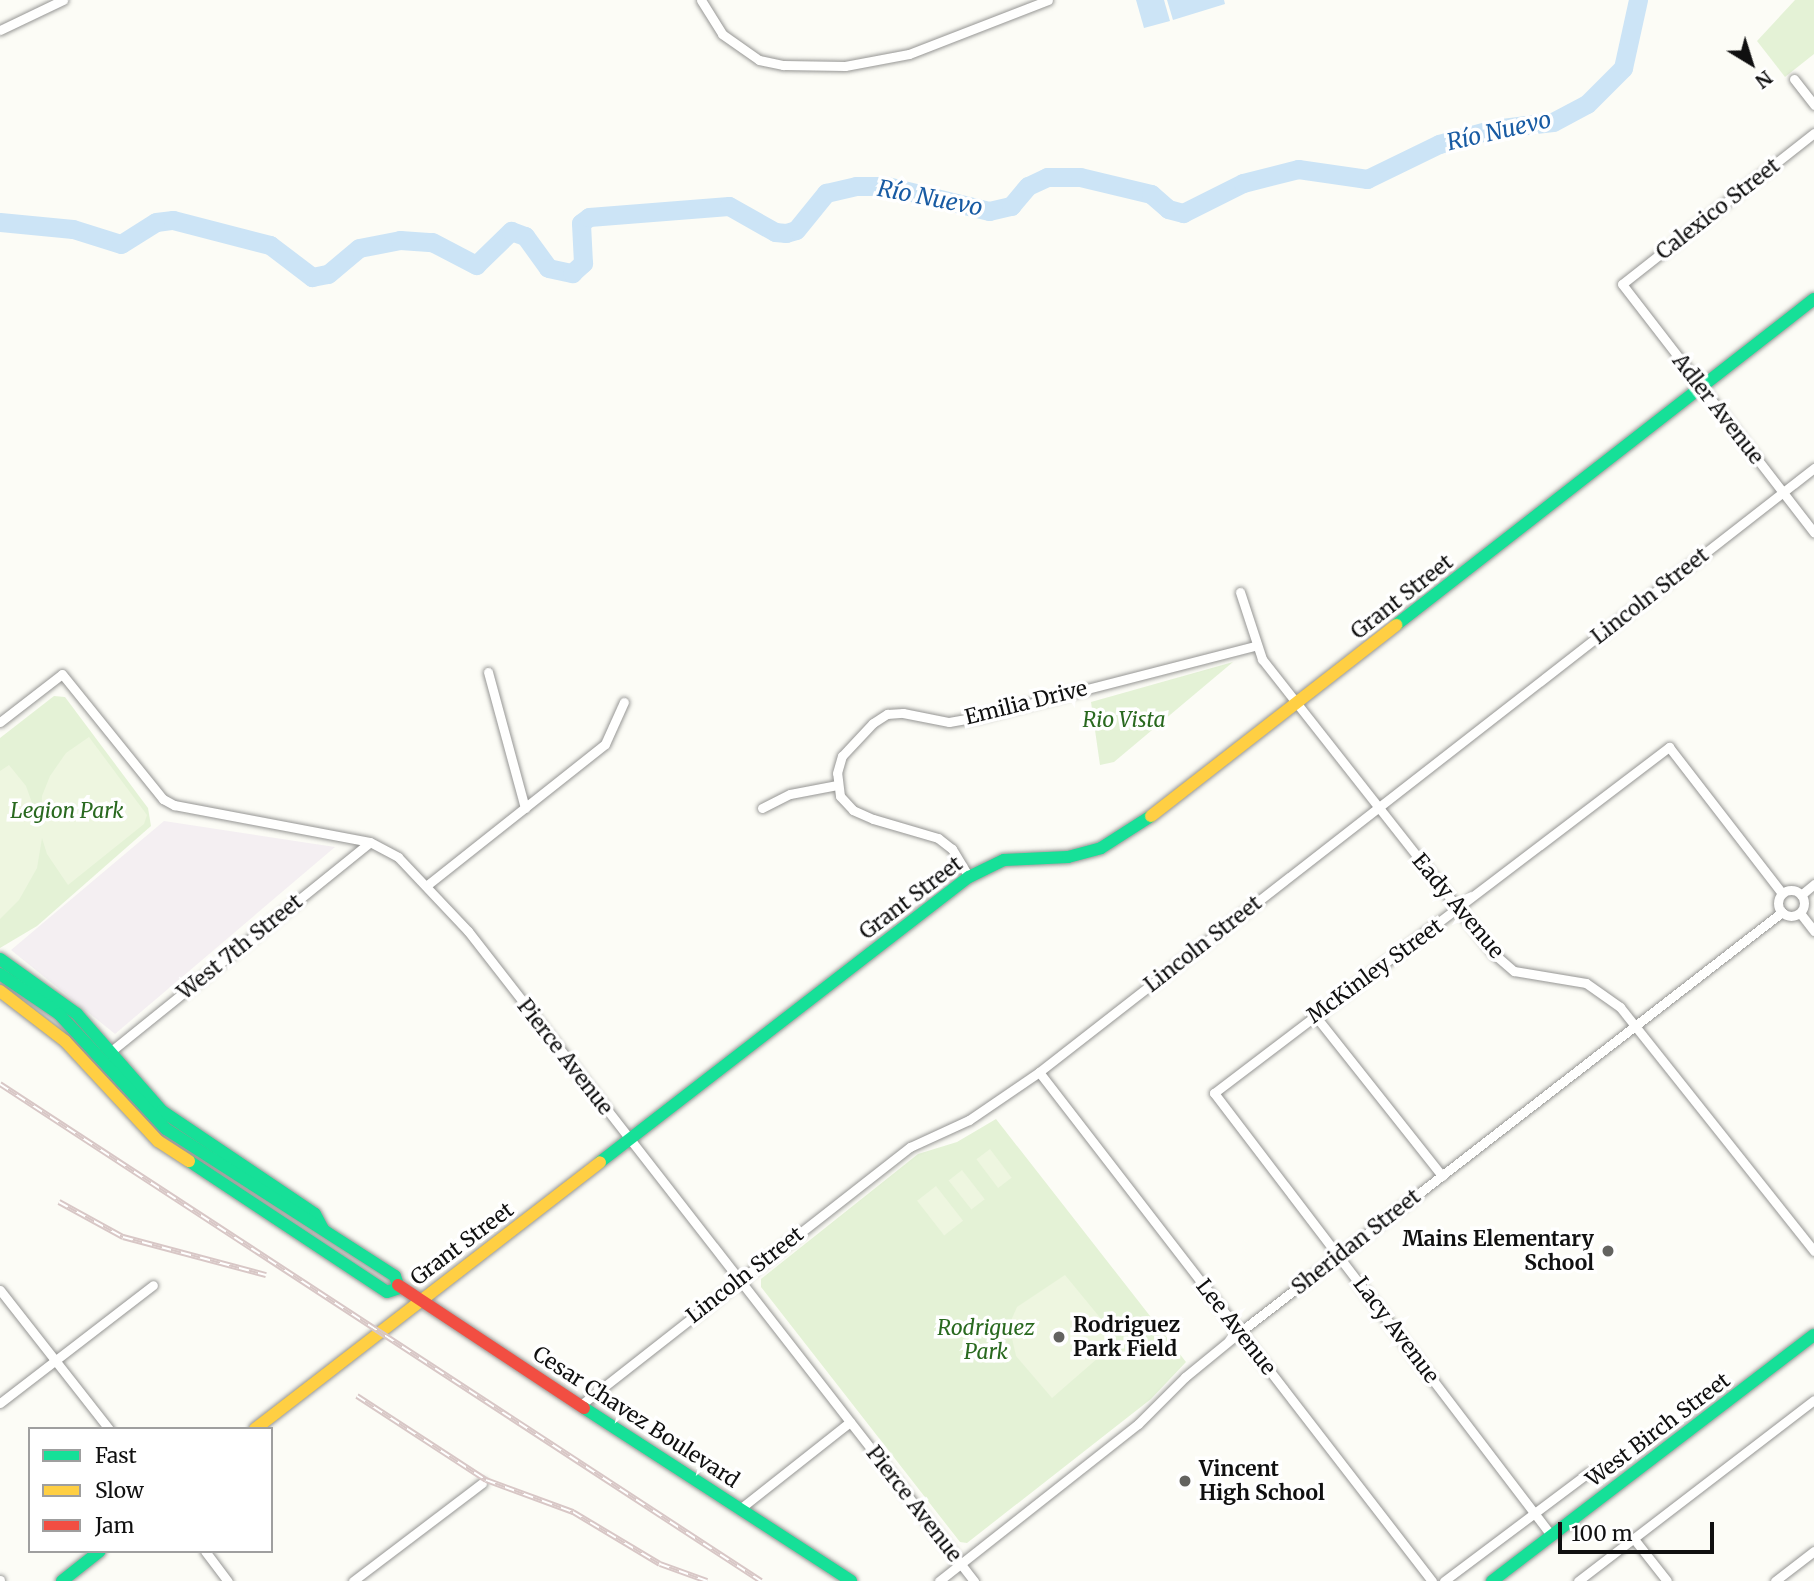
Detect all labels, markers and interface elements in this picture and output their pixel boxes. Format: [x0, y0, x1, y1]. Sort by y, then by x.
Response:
north arrow [1716, 28, 1786, 98]
text: N [1751, 65, 1777, 94]
water label: Río Nuevo [1444, 106, 1554, 156]
street label: Calexico Street [1651, 153, 1785, 265]
water label: Río Nuevo [875, 174, 985, 222]
street label: Adler Avenue [1667, 349, 1769, 469]
street label: Lincoln Street [1586, 542, 1714, 650]
street label: Grant Street [1346, 549, 1458, 645]
street label: Emilia Drive [962, 676, 1090, 730]
park label: Rio Vista [1083, 707, 1165, 733]
park label: Legion Park [10, 798, 124, 824]
street label: Eady Avenue [1407, 849, 1509, 963]
street label: Grant Street [855, 851, 967, 945]
street label: West 7th Street [173, 889, 307, 1005]
street label: Lincoln Street [1139, 890, 1267, 998]
street label: McKinley Street [1302, 913, 1448, 1029]
street label: Pierce Avenue [512, 994, 618, 1120]
street label: Sheridan Street [1287, 1184, 1425, 1300]
street label: Grant Street [406, 1197, 518, 1291]
street label: Lincoln Street [681, 1221, 809, 1329]
place label: Mains Elementary School [1402, 1226, 1594, 1276]
marker: Mains Elementary School [1600, 1243, 1616, 1259]
street label: Lacy Avenue [1348, 1272, 1444, 1388]
street label: Lee Avenue [1191, 1274, 1281, 1380]
place label: Rodriguez Park Field [1073, 1312, 1180, 1362]
park label: Rodriguez Park [937, 1315, 1035, 1365]
marker: Rodriguez Park Field [1051, 1329, 1067, 1345]
street label: Cesar Chavez Boulevard [528, 1341, 744, 1493]
street label: West Birch Street [1581, 1368, 1735, 1492]
legend [28, 1427, 273, 1553]
street label: Pierce Avenue [861, 1441, 967, 1567]
text: Fast [95, 1442, 137, 1469]
place label: Vincent High School [1199, 1456, 1325, 1506]
marker: Vincent High School [1177, 1473, 1193, 1489]
text: Slow [95, 1477, 144, 1504]
scale bar [1562, 1508, 1718, 1552]
text: Jam [95, 1512, 134, 1539]
text: 100 m [1571, 1520, 1633, 1547]

